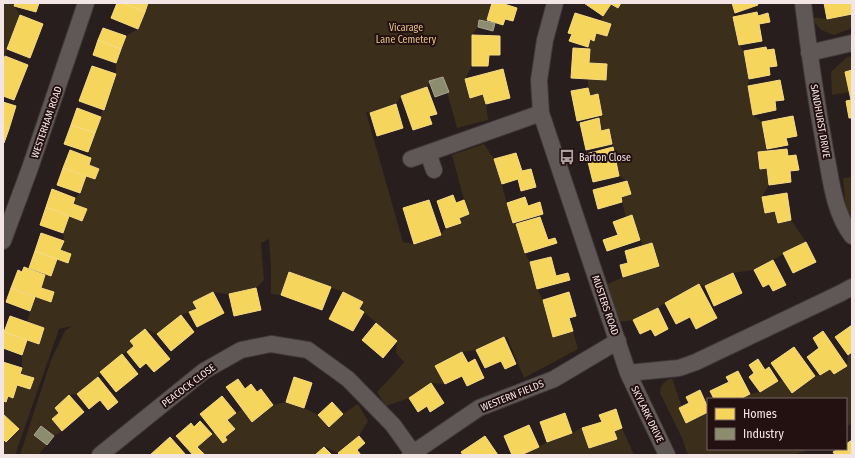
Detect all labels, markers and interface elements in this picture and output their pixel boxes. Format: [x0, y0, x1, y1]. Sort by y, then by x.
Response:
park label: Vicarage Lane Cemetery [376, 22, 437, 46]
street label: SANDHURST DRIVE [808, 83, 832, 159]
street label: WESTERHAM ROAD [29, 85, 65, 160]
bus stop icon: Barton Close [558, 148, 576, 166]
place label: Barton Close [579, 152, 631, 164]
street label: MUSTERS ROAD [589, 274, 621, 337]
street label: PEACOCK CLOSE [159, 362, 218, 410]
street label: WESTERN FIELDS [479, 378, 546, 414]
street label: SKYLARK DRIVE [628, 384, 666, 445]
legend [707, 398, 847, 450]
text: Homes [743, 407, 777, 421]
text: Industry [743, 427, 784, 441]

